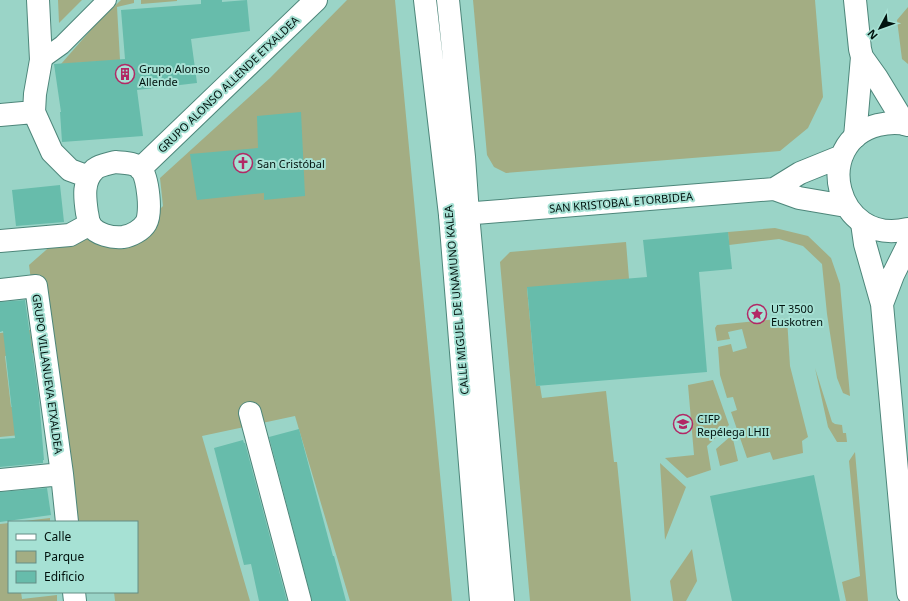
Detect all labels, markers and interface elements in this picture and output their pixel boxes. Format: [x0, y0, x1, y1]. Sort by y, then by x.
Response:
north arrow [860, 8, 900, 48]
street label: GRUPO ALONSO ALLENDE ETXALDEA [154, 12, 302, 156]
text: N [863, 27, 881, 43]
place label: Grupo Alonso Allende [139, 61, 210, 89]
building icon: Grupo Alonso Allende [114, 63, 136, 85]
church icon: San Cristóbal [232, 152, 254, 174]
place label: San Cristóbal [257, 156, 325, 171]
street label: SAN KRISTOBAL ETORBIDEA [548, 188, 695, 216]
street label: CALLE MIGUEL DE UNAMUNO KALEA [440, 204, 472, 395]
street label: GRUPO VILLANUEVA ETXALDEA [29, 293, 67, 456]
place label: UT 3500 Euskotren [771, 301, 823, 329]
place icon: UT 3500 Euskotren [746, 303, 768, 325]
place label: CIFP Repélega LHII [697, 411, 769, 439]
school or university icon: CIFP Repélega LHII [672, 413, 694, 435]
legend [8, 521, 138, 593]
text: Calle [44, 528, 72, 545]
text: Parque [44, 548, 85, 565]
text: Edificio [44, 568, 85, 585]

